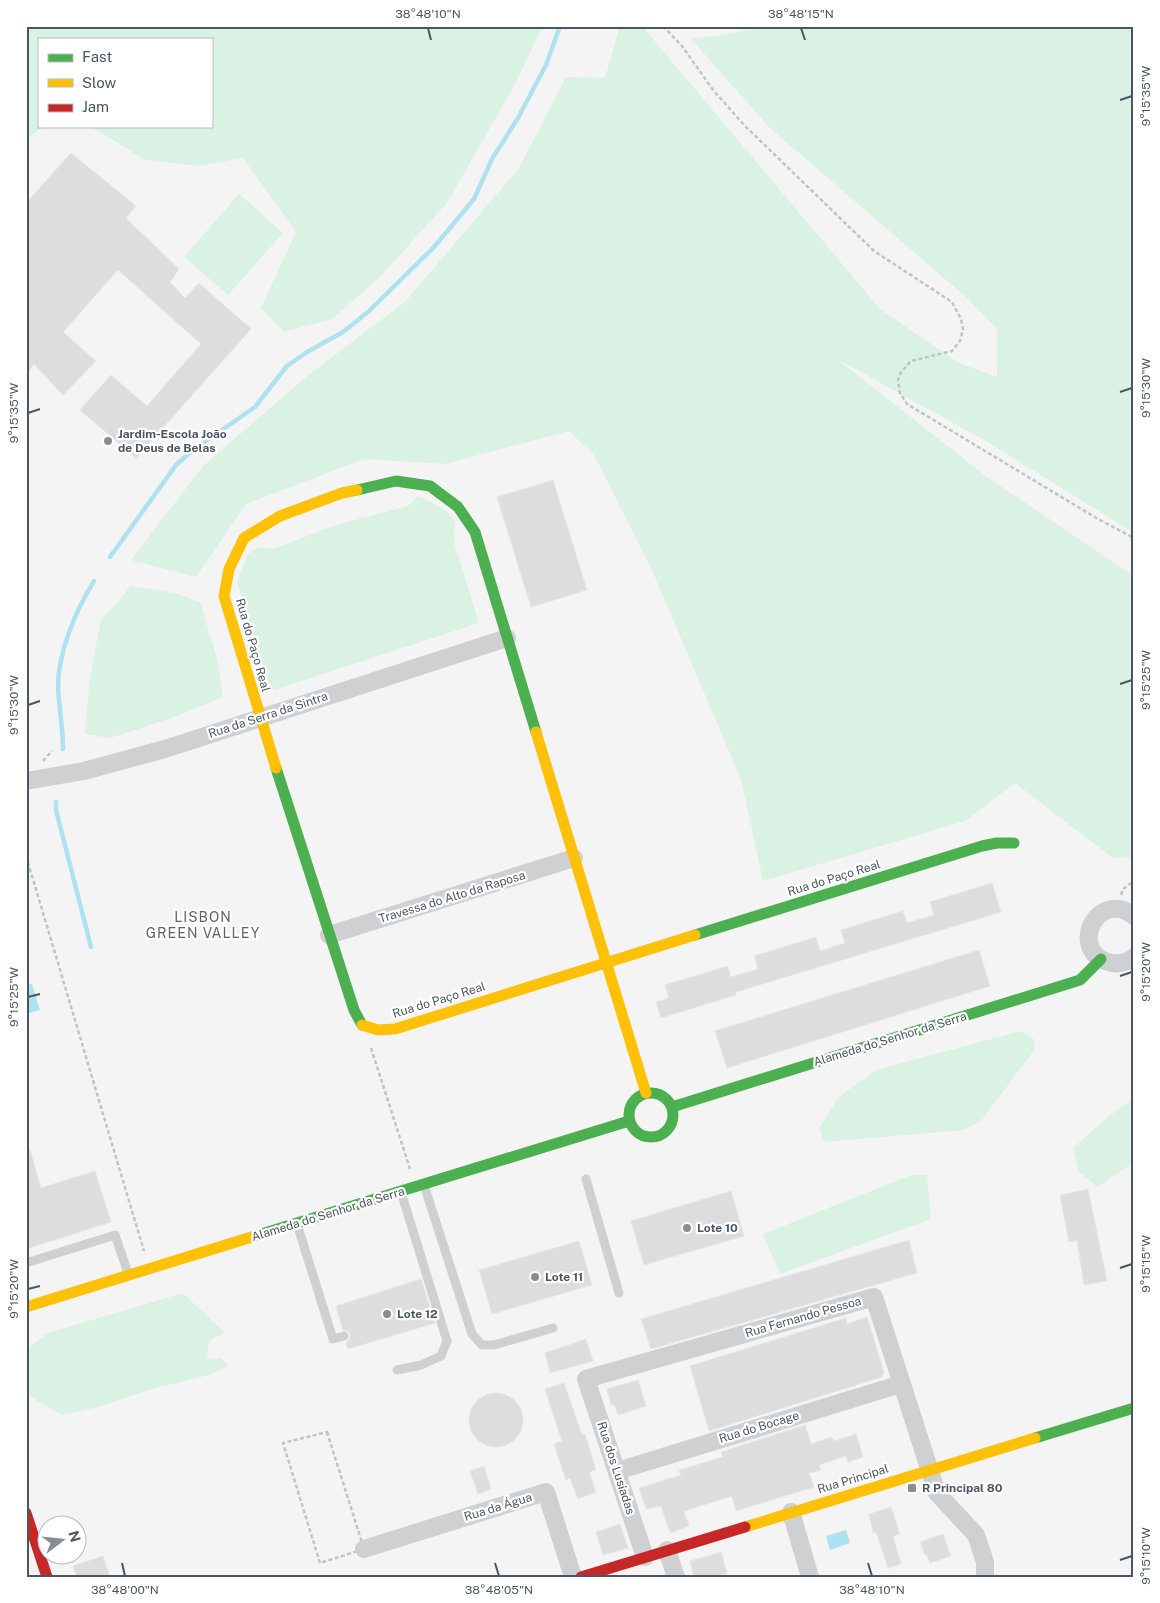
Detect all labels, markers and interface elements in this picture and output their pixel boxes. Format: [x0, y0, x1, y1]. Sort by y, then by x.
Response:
text: 38°48'10"N [395, 7, 461, 21]
text: 38°48'15"N [768, 7, 834, 21]
legend [38, 38, 212, 128]
text: Fast [82, 48, 112, 65]
text: 9°15'35"W [1139, 65, 1153, 126]
text: Slow [82, 74, 117, 91]
text: Jam [82, 98, 109, 115]
text: 9°15'30"W [1139, 357, 1153, 418]
text: 9°15'35"W [7, 382, 21, 443]
place label: Jardim-Escola João de Deus de Belas [118, 427, 227, 455]
marker: Jardim-Escola João de Deus de Belas [102, 435, 114, 447]
street label: Rua do Paço Real [233, 597, 273, 694]
text: 9°15'25"W [1139, 649, 1153, 710]
text: 9°15'30"W [7, 674, 21, 735]
street label: Rua da Serra da Sintra [207, 689, 329, 741]
street label: Rua do Paço Real [786, 857, 882, 899]
street label: Travessa do Alto da Raposa [377, 868, 527, 926]
district label: LISBON GREEN VALLEY [146, 909, 260, 941]
text: 9°15'20"W [1139, 942, 1153, 1002]
text: 9°15'25"W [7, 966, 21, 1027]
street label: Rua do Paço Real [391, 979, 487, 1021]
street label: Alameda do Senhor da Serra [812, 1009, 968, 1069]
street label: Alameda do Senhor da Serra [250, 1184, 406, 1244]
place label: Lote 10 [697, 1221, 738, 1235]
marker: Lote 10 [681, 1222, 693, 1234]
text: 9°15'15"W [1139, 1235, 1153, 1293]
text: 9°15'20"W [7, 1259, 21, 1319]
place label: Lote 11 [545, 1270, 583, 1284]
marker: Lote 11 [529, 1271, 541, 1283]
street label: Rua Fernando Pessoa [743, 1294, 863, 1340]
place label: Lote 12 [397, 1307, 438, 1321]
marker: Lote 12 [381, 1308, 393, 1320]
street label: Rua do Bocage [717, 1408, 801, 1446]
street label: Rua dos Lusíadas [594, 1420, 638, 1516]
street label: Rua Principal [816, 1461, 891, 1496]
place label: R Principal 80 [922, 1481, 1003, 1495]
marker: R Principal 80 [906, 1482, 918, 1494]
street label: Rua da Água [462, 1490, 534, 1524]
north arrow [38, 1516, 88, 1566]
text: 9°15'10"W [1139, 1527, 1153, 1585]
text: N [65, 1529, 84, 1544]
text: 38°48'00"N [91, 1583, 159, 1597]
text: 38°48'05"N [465, 1583, 533, 1597]
text: 38°48'10"N [839, 1583, 905, 1597]

